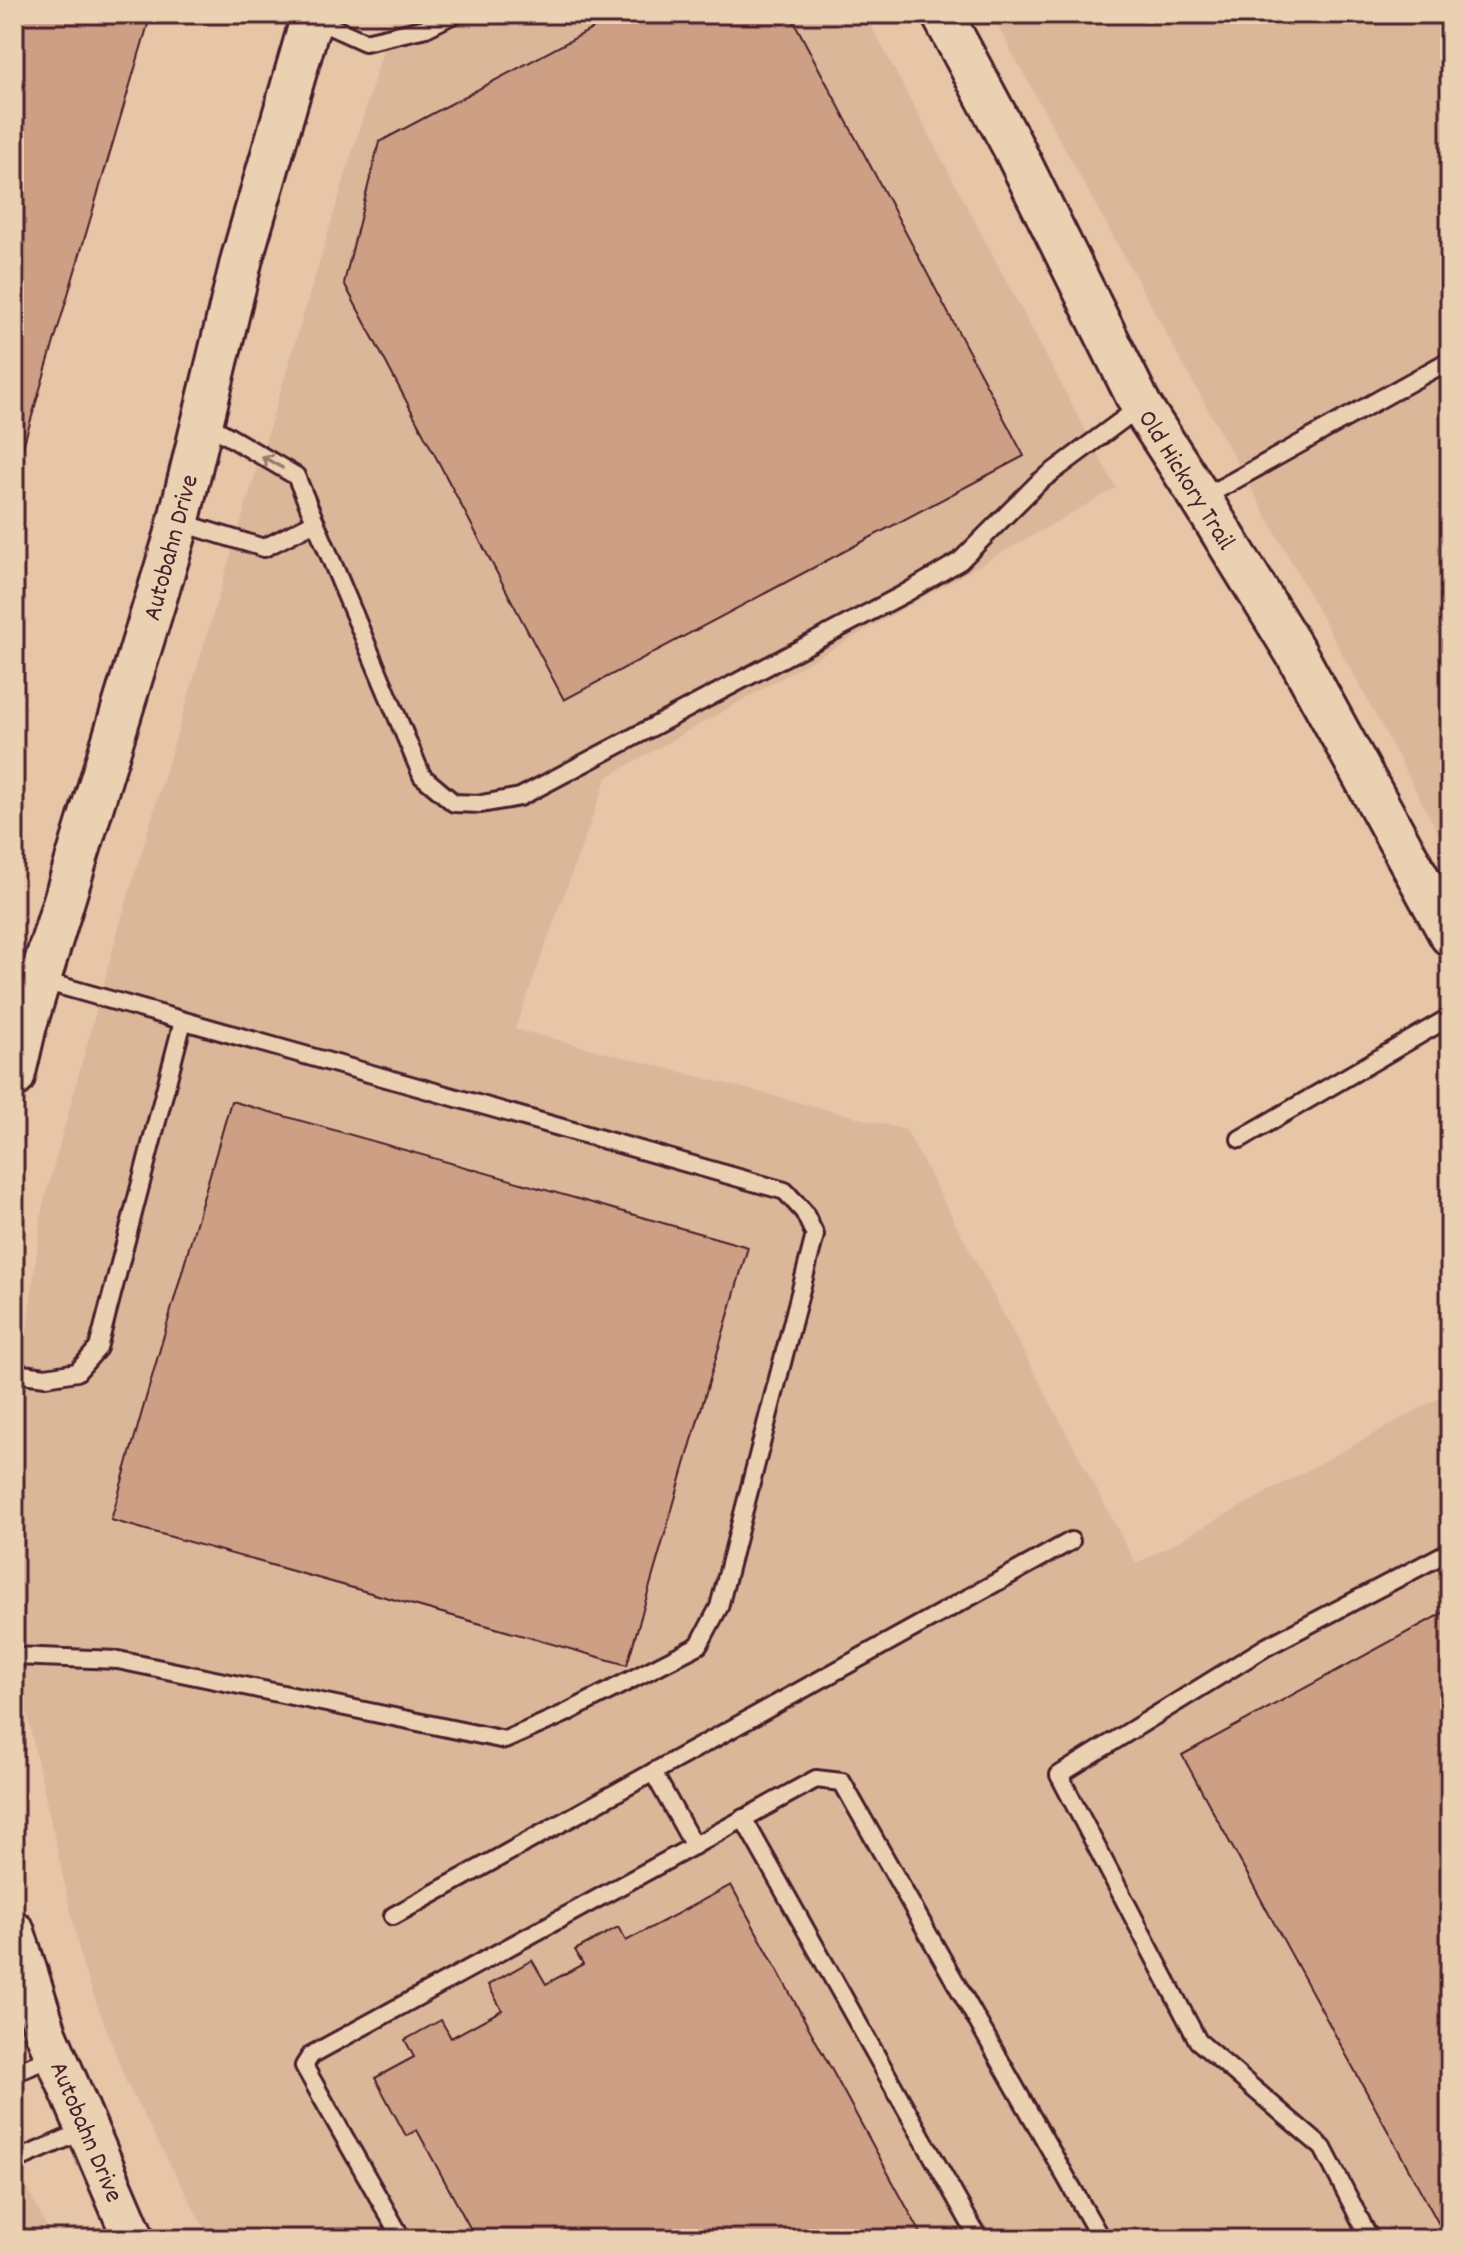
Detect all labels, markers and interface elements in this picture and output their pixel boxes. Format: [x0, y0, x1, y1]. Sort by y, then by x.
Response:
street label: Old Hickory Trail [1127, 403, 1243, 558]
one-way arrow [261, 454, 284, 470]
street label: Autobahn Drive [135, 471, 210, 625]
street label: Autobahn Drive [38, 2056, 131, 2209]

